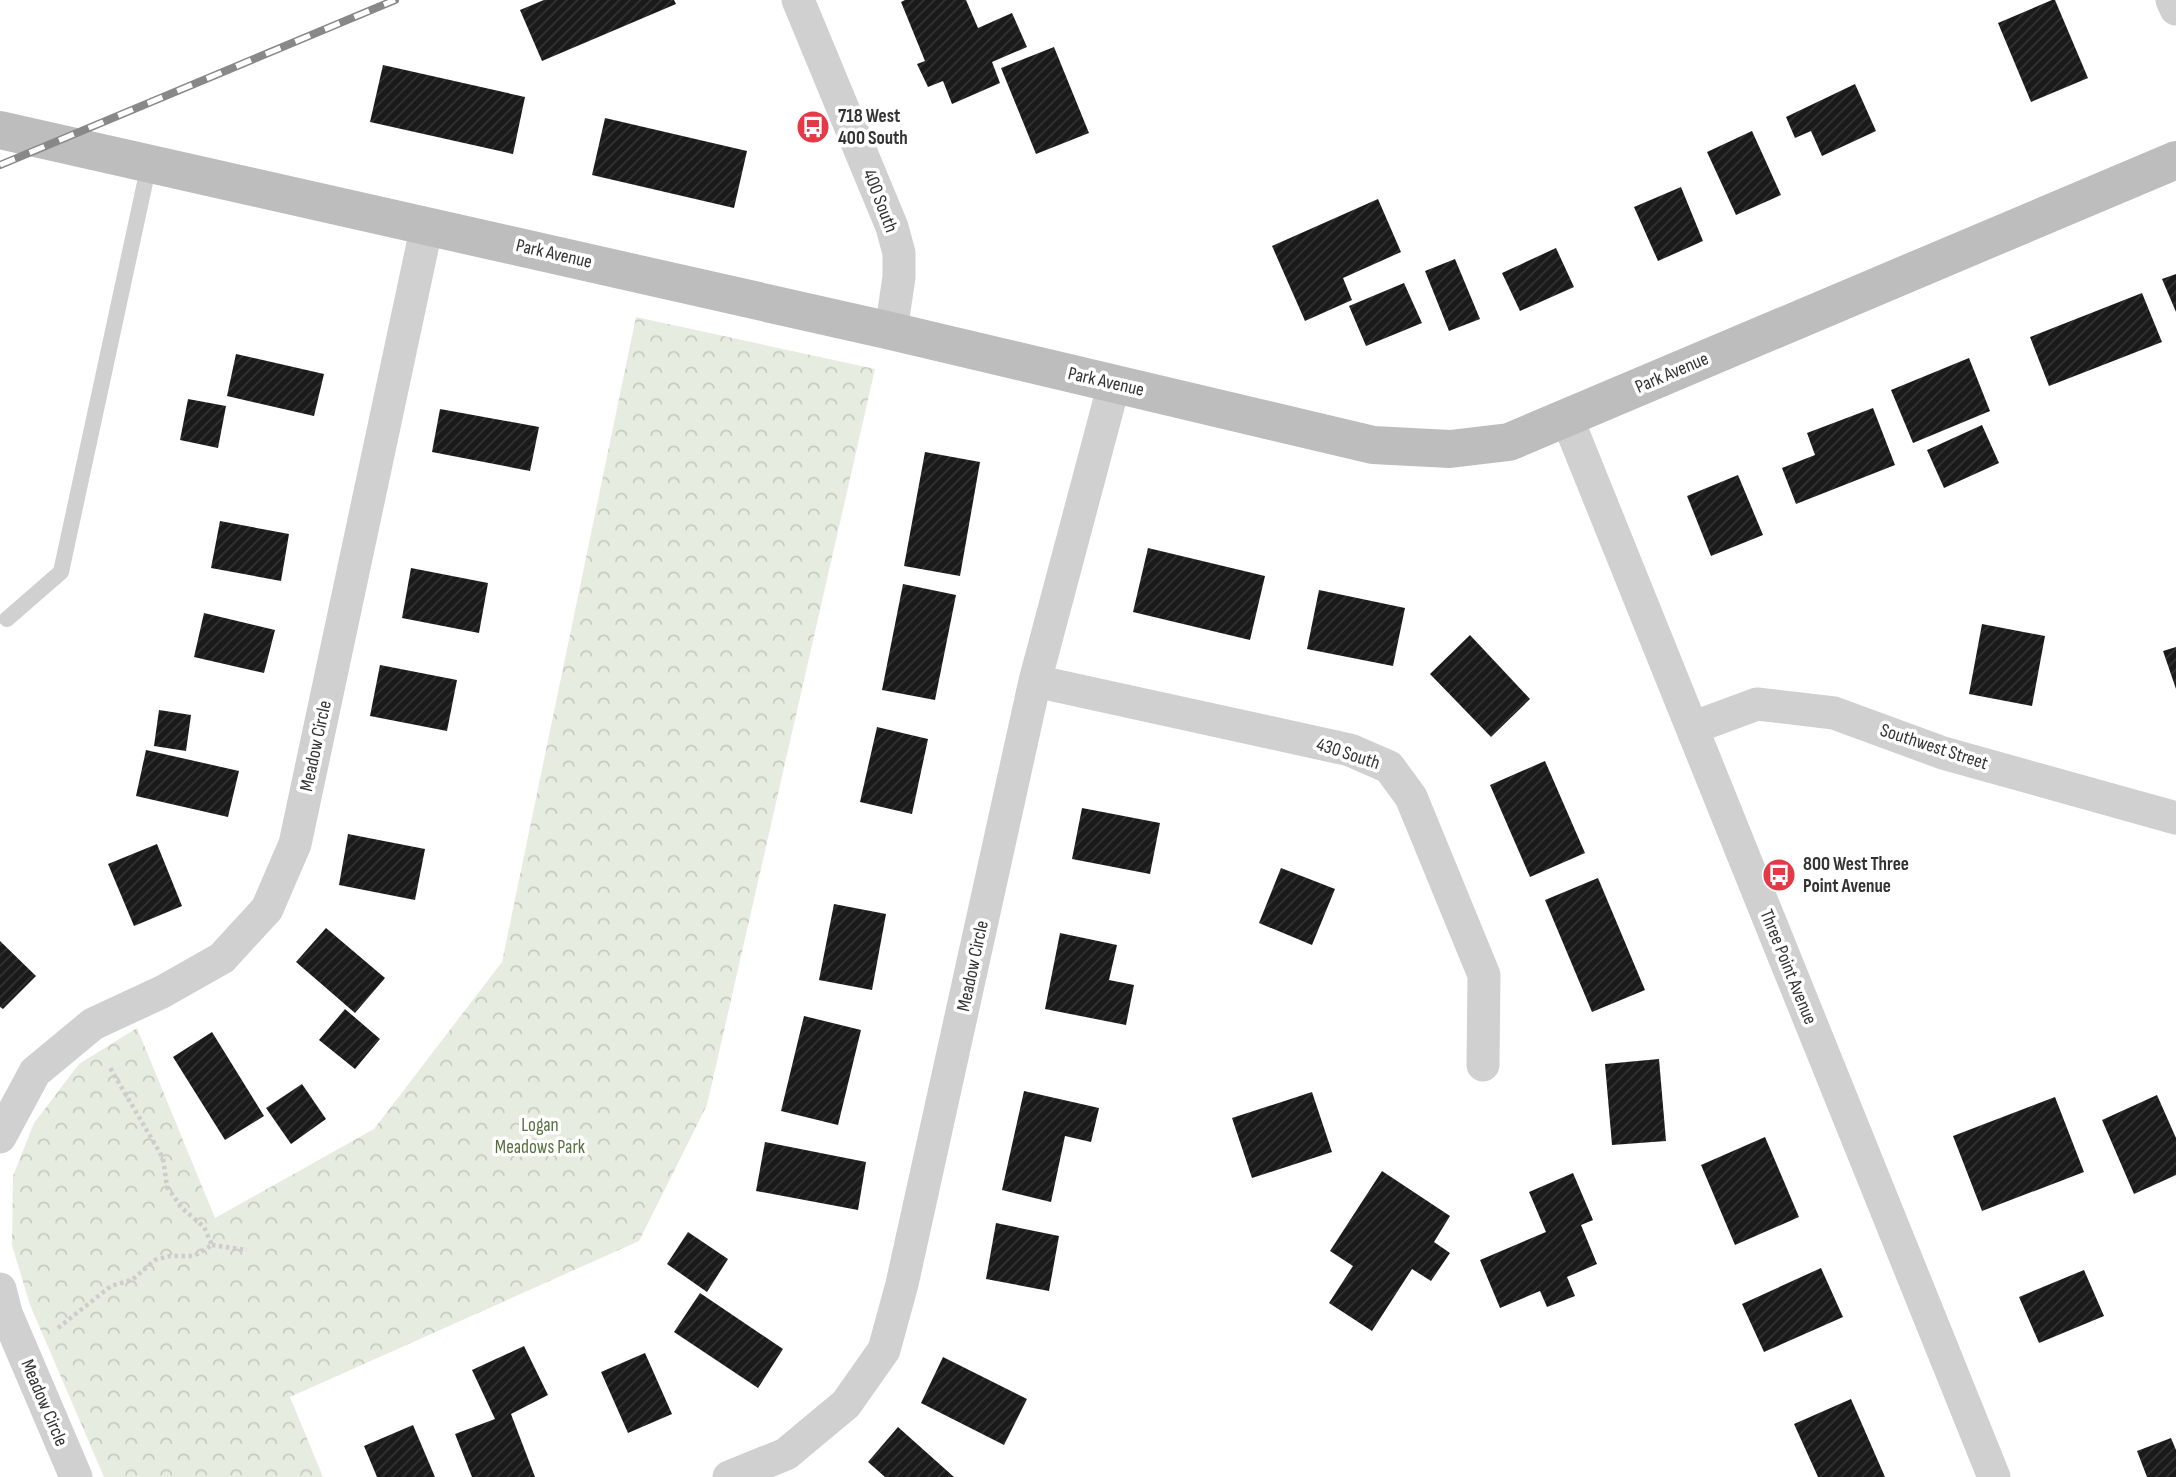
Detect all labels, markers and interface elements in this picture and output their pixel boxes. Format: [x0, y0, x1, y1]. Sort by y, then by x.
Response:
place label: 718 West 400 South [838, 105, 908, 150]
bus stop icon: 718 West 400 South [794, 108, 832, 146]
street label: 400 South [857, 166, 903, 236]
street label: Park Avenue [514, 234, 594, 274]
street label: Park Avenue [1632, 347, 1712, 399]
street label: Park Avenue [1066, 362, 1146, 402]
street label: Meadow Circle [295, 698, 337, 794]
street label: Southwest Street [1877, 719, 1991, 775]
street label: 430 South [1313, 733, 1383, 775]
place label: 800 West Three Point Avenue [1803, 853, 1909, 898]
bus stop icon: 800 West Three Point Avenue [1760, 856, 1798, 894]
street label: Three Point Avenue [1754, 906, 1822, 1028]
street label: Meadow Circle [952, 918, 994, 1014]
park label: Logan Meadows Park [495, 1114, 586, 1159]
street label: Meadow Circle [15, 1356, 73, 1450]

